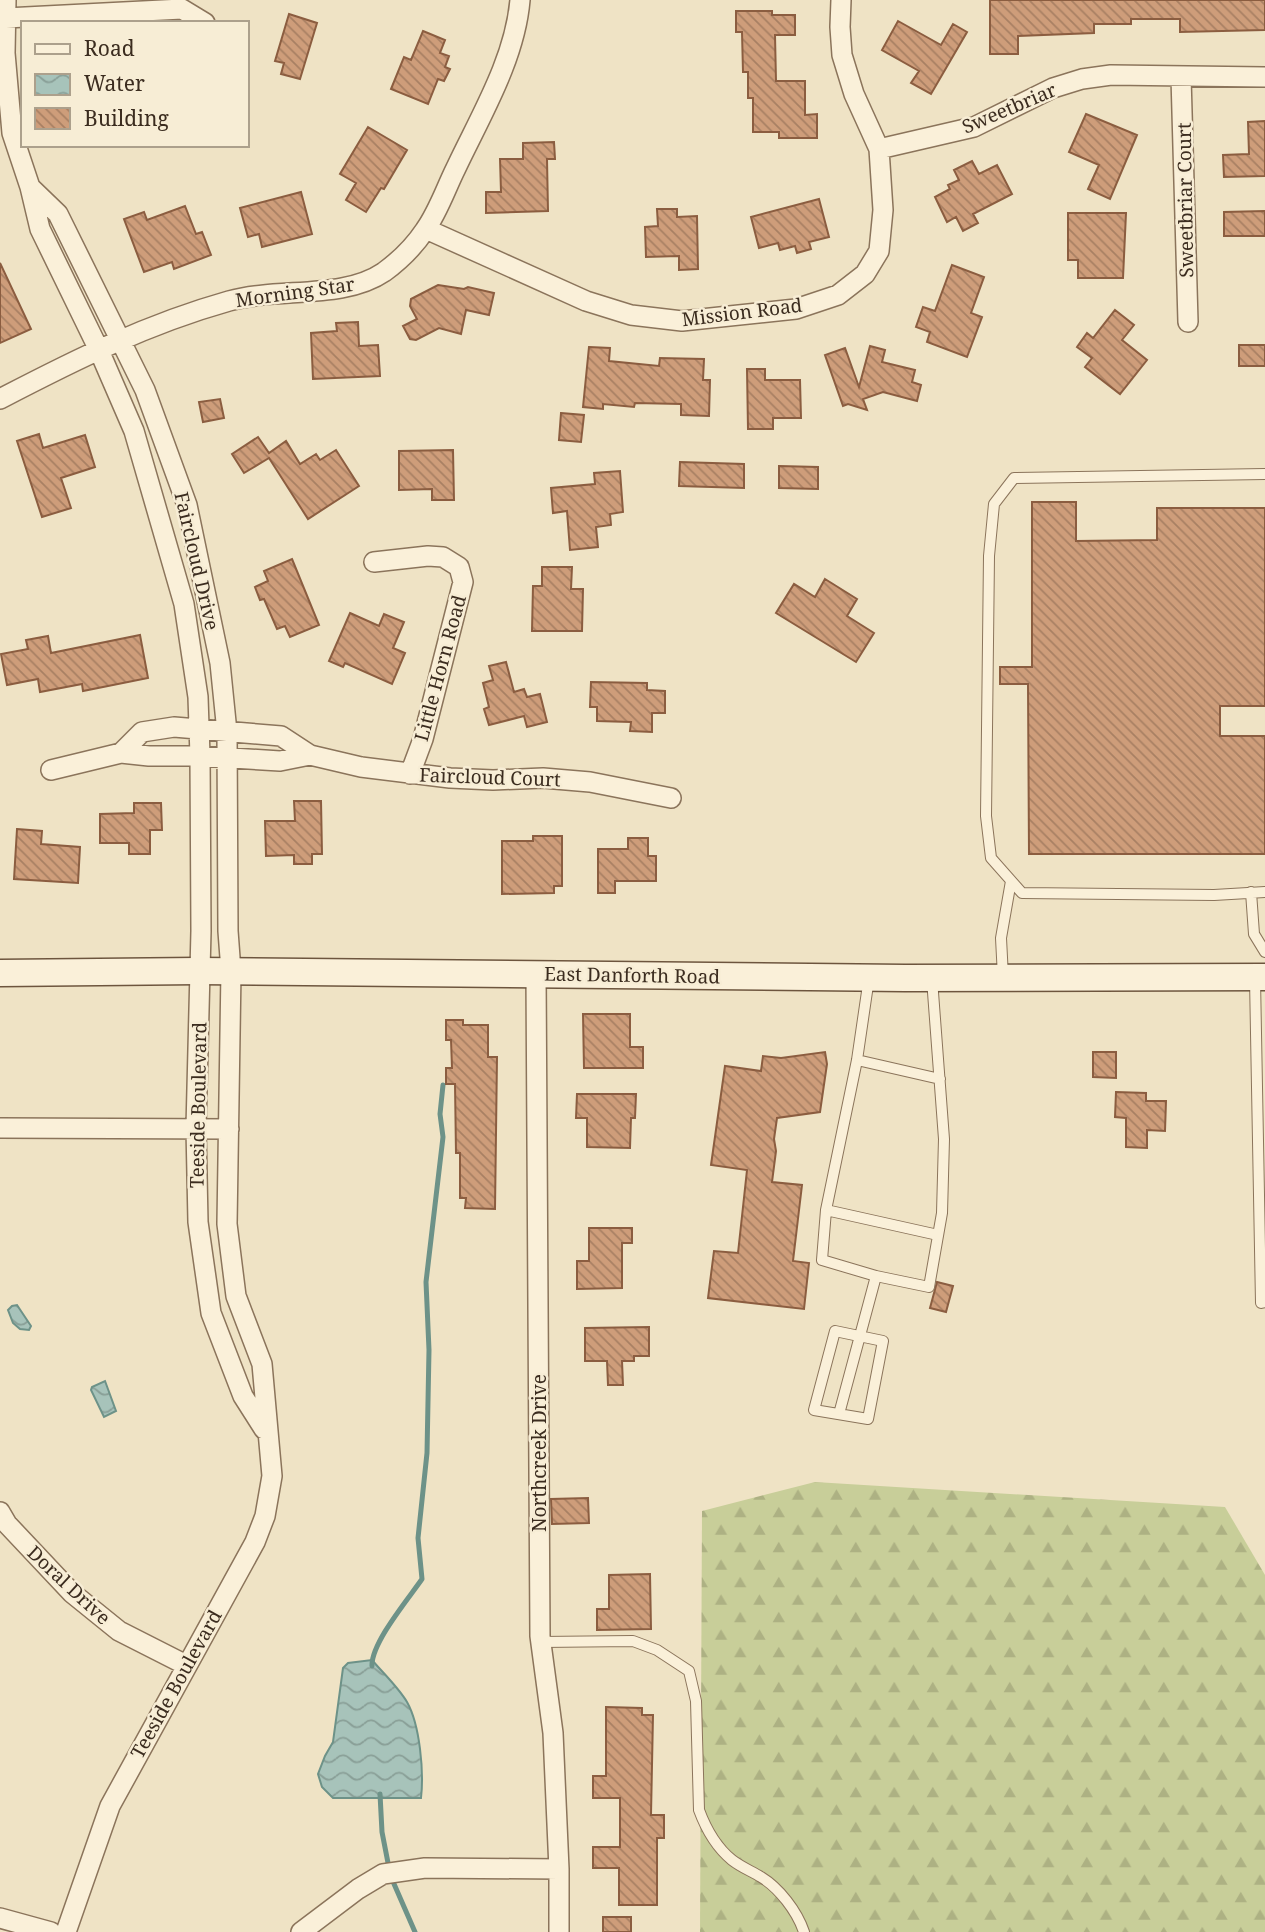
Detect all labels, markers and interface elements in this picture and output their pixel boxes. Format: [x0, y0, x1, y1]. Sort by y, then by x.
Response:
legend [21, 21, 248, 147]
text: Road [84, 34, 135, 62]
text: Water [84, 69, 145, 97]
street label: Sweetbriar [958, 77, 1060, 139]
text: Building [84, 104, 169, 132]
street label: Sweetbriar Court [1171, 122, 1199, 278]
street label: Morning Star [234, 271, 356, 313]
street label: Mission Road [680, 292, 804, 332]
street label: Faircloud Drive [168, 489, 226, 633]
street label: Little Horn Road [408, 592, 472, 744]
street label: Faircloud Court [419, 762, 561, 792]
street label: East Danforth Road [544, 960, 720, 990]
street label: Teeside Boulevard [184, 1021, 212, 1188]
street label: Northcreek Drive [526, 1374, 552, 1532]
street label: Doral Drive [22, 1540, 116, 1630]
street label: Teeside Boulevard [124, 1605, 228, 1763]

